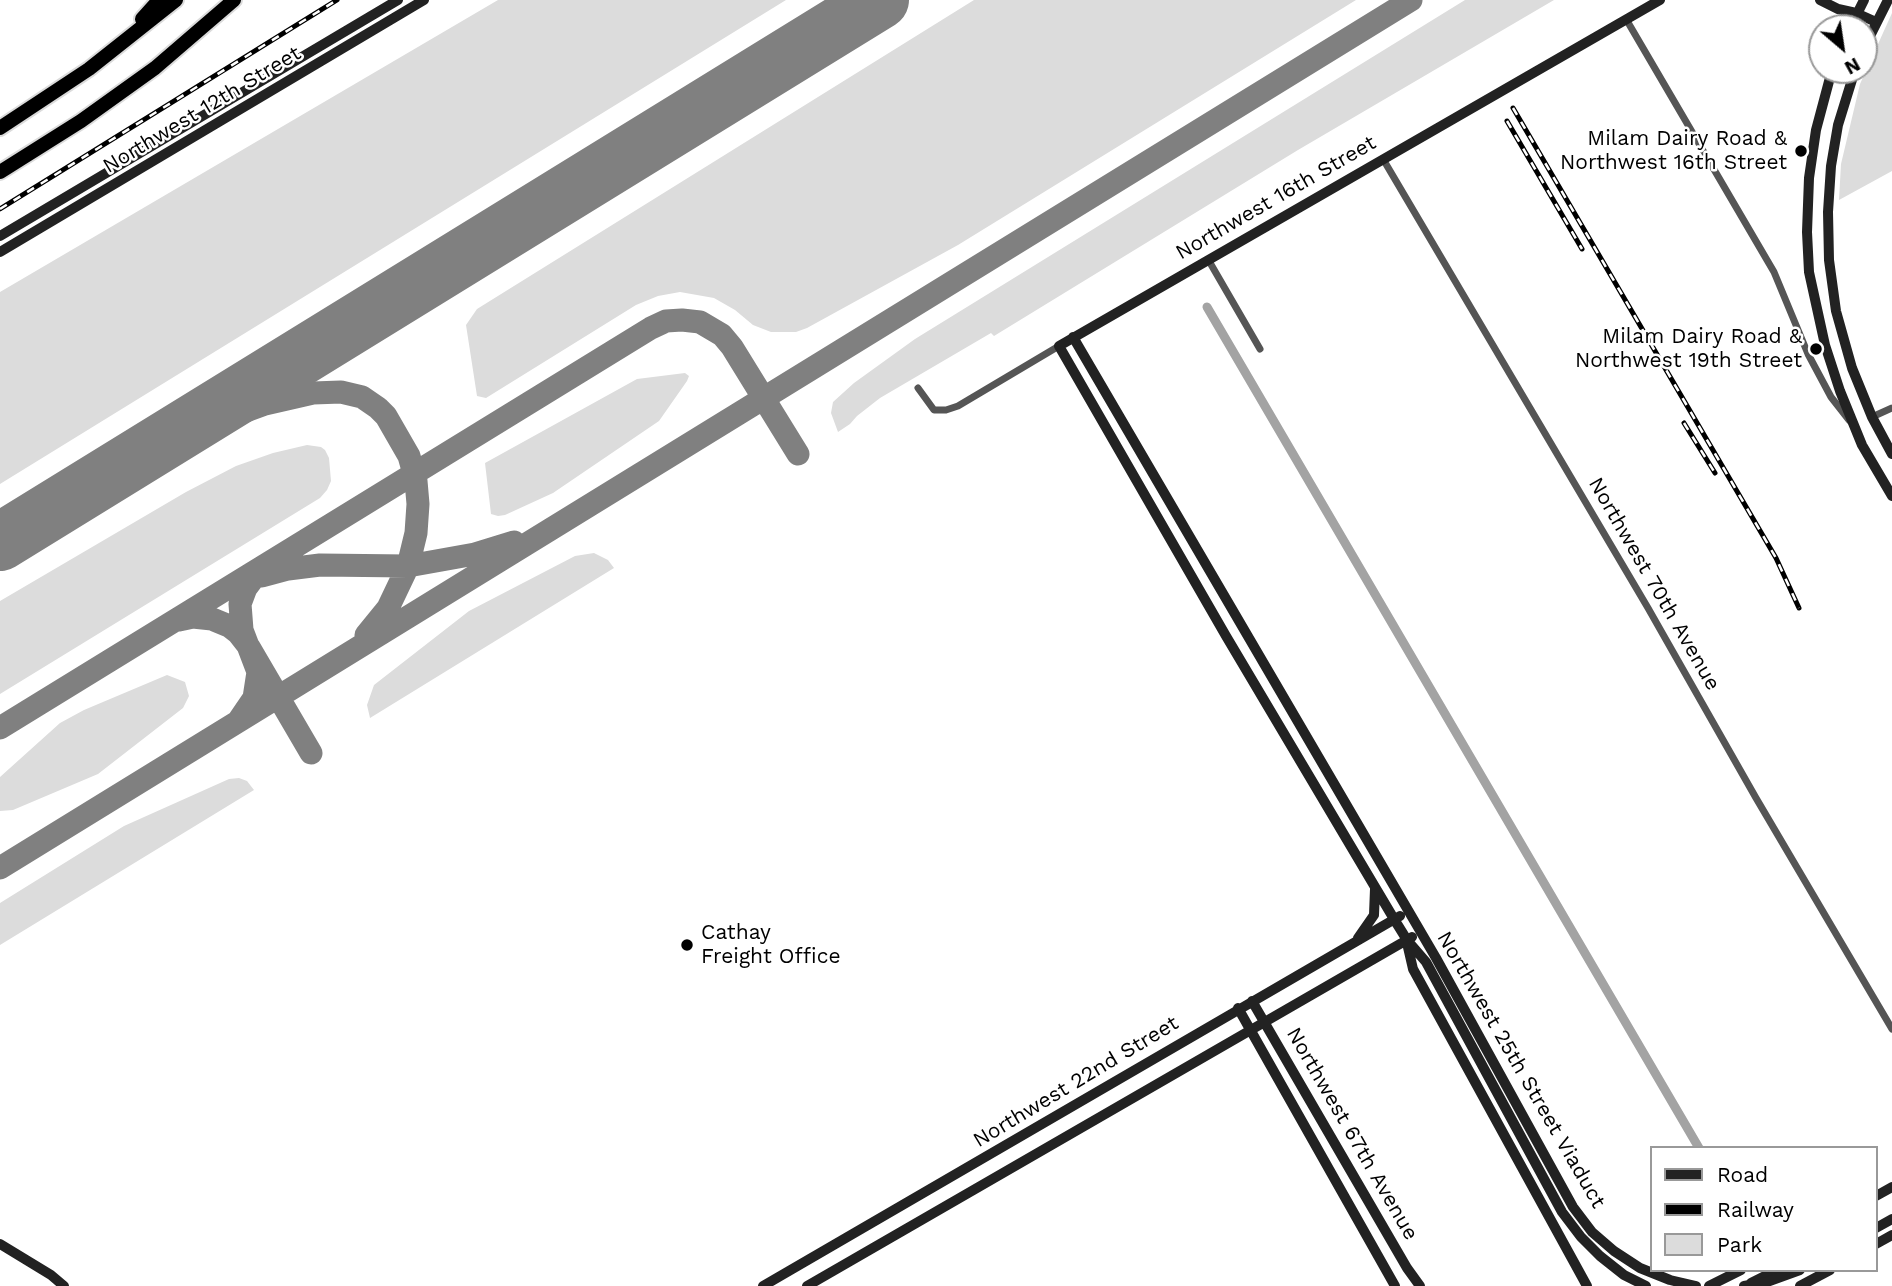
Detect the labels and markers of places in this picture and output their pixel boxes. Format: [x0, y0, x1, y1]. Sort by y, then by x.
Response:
place label: Milam Dairy Road & Northwest 16th Street [1560, 126, 1787, 176]
marker: Milam Dairy Road & Northwest 16th Street [1793, 143, 1809, 159]
place label: Milam Dairy Road & Northwest 19th Street [1575, 324, 1802, 374]
marker: Milam Dairy Road & Northwest 19th Street [1808, 341, 1824, 357]
place label: Cathay Freight Office [701, 920, 841, 970]
marker: Cathay Freight Office [679, 937, 695, 953]

